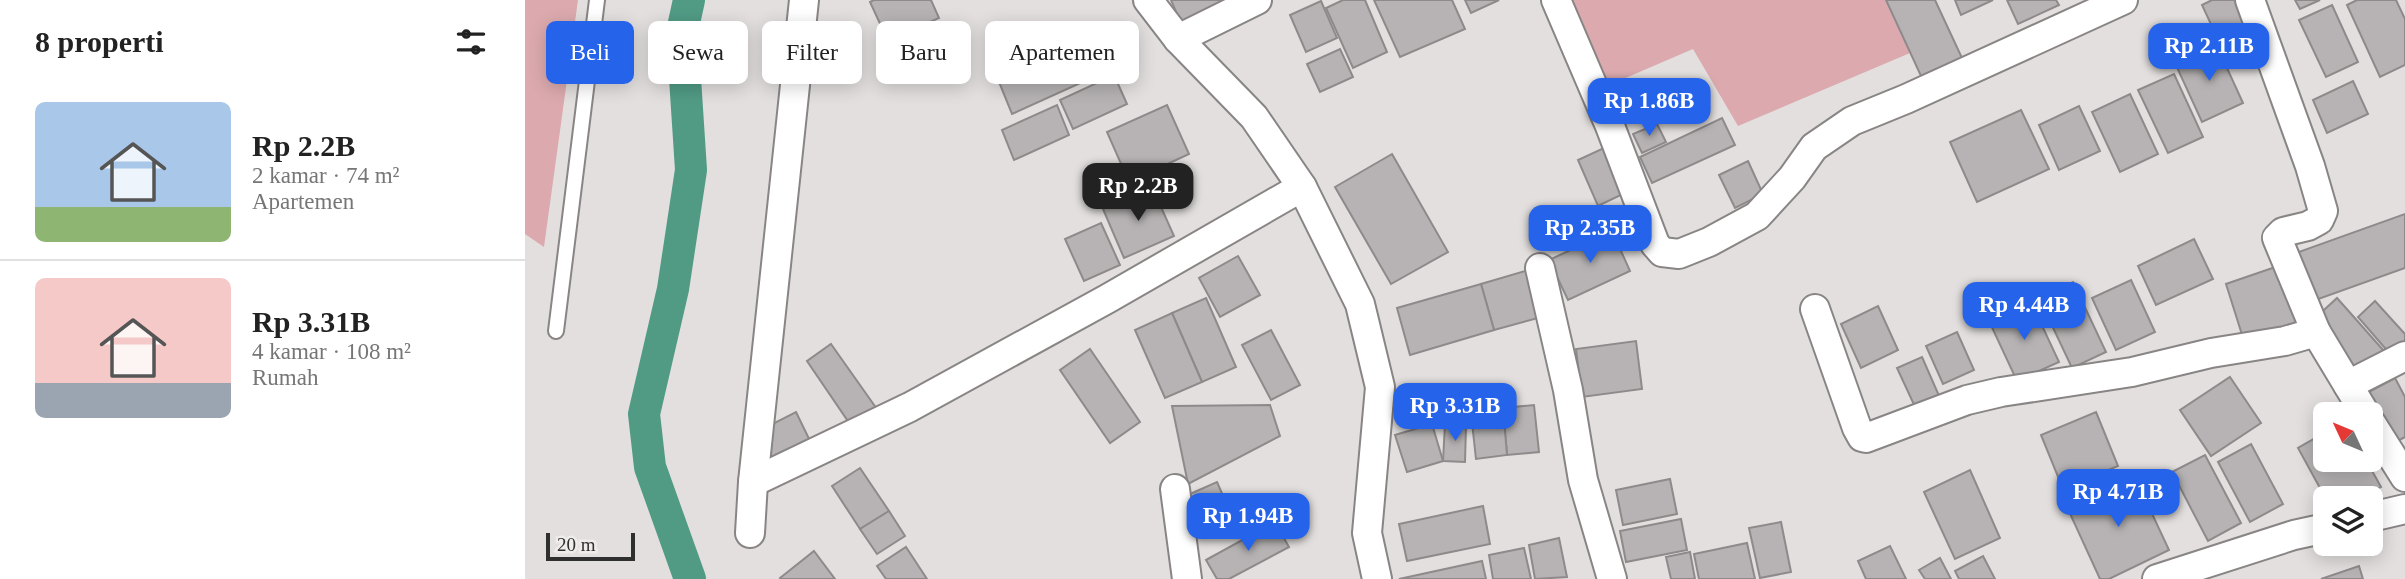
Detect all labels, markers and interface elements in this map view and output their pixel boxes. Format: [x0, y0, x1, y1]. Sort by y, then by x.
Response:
chip: Beli [546, 21, 634, 84]
chip: Sewa [648, 21, 748, 84]
chip: Filter [762, 21, 862, 84]
chip: Baru [876, 21, 971, 84]
chip: Apartemen [985, 21, 1139, 84]
icon: filters [452, 23, 490, 61]
pin: Rp 2.11B [2137, 24, 2281, 83]
text: 8 properti [35, 25, 164, 58]
text: Rp 2.11B [2164, 33, 2254, 58]
pin: Rp 1.86B [1577, 78, 1721, 138]
text: Rp 1.86B [1604, 88, 1694, 113]
text: Rp 2.2B [252, 129, 355, 162]
icon: home [91, 130, 175, 214]
text: 2 kamar · 74 m² [252, 163, 399, 188]
pin: Rp 2.2B [1073, 164, 1203, 223]
text: Rp 2.2B [1098, 173, 1178, 198]
text: Apartemen [252, 189, 354, 214]
pin: Rp 2.35B [1518, 205, 1662, 265]
text: Rp 2.35B [1545, 215, 1635, 240]
pin: Rp 4.44B [1952, 282, 2096, 342]
text: Rp 4.44B [1979, 292, 2069, 317]
text: Rp 3.31B [252, 305, 370, 338]
icon: home [91, 306, 175, 390]
text: 4 kamar · 108 m² [252, 339, 411, 364]
text: Rumah [252, 365, 318, 390]
pin: Rp 3.31B [1383, 384, 1527, 443]
text: Rp 3.31B [1410, 393, 1500, 418]
north arrow [2313, 402, 2383, 472]
map controls [2313, 402, 2383, 556]
pin: Rp 4.71B [2046, 470, 2190, 529]
text: Rp 4.71B [2073, 479, 2163, 504]
button: layers [2313, 486, 2383, 556]
pin: Rp 1.94B [1176, 494, 1320, 553]
text: Rp 1.94B [1203, 503, 1293, 528]
scale bar [546, 530, 635, 562]
text: 20 m [557, 534, 596, 555]

